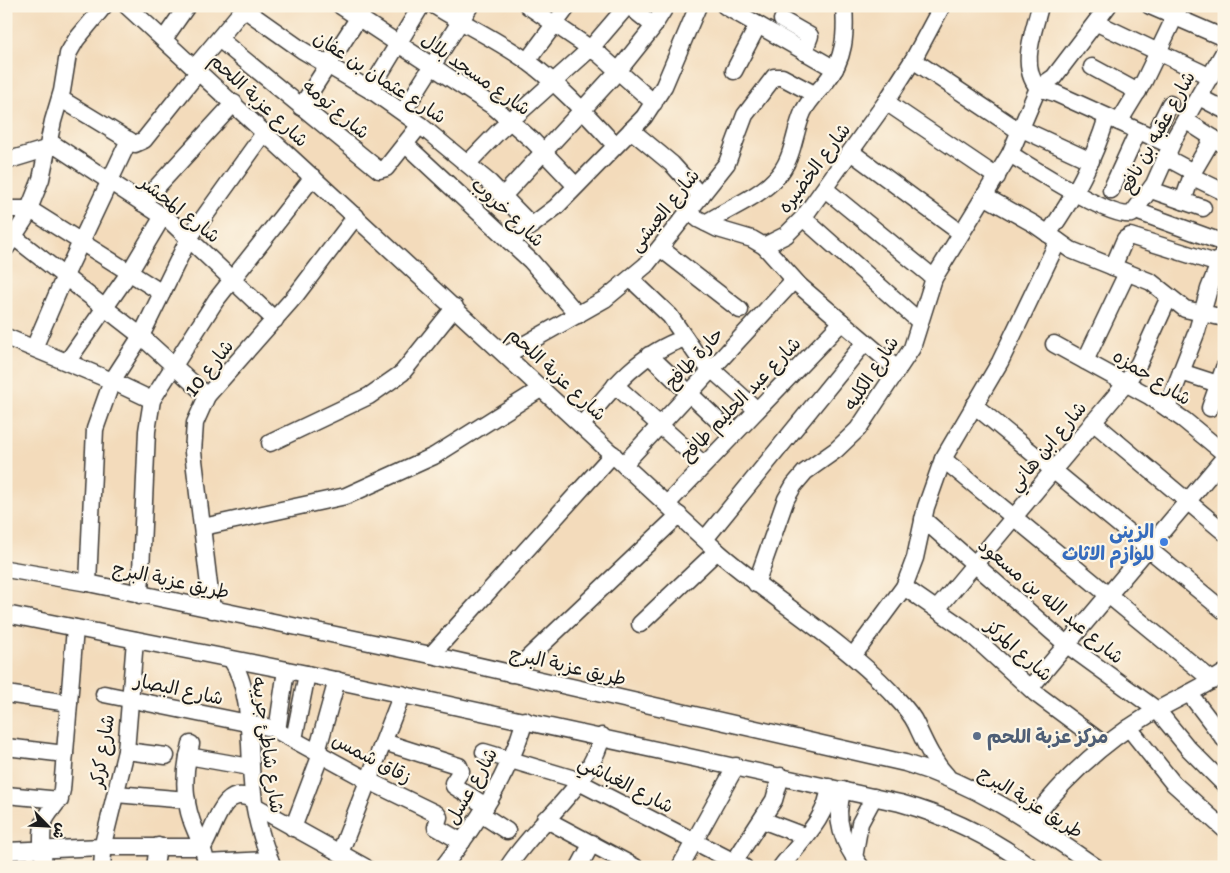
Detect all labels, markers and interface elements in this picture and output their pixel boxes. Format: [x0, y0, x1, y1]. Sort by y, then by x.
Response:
street label: شارع عثمان بن عفان [308, 26, 451, 130]
street label: شارع مسجد بلال [416, 28, 535, 122]
street label: شارع عزبة اللحم [203, 48, 313, 154]
street label: شارع عقبه بن نافع [1114, 67, 1202, 198]
street label: شارع تومه [296, 74, 374, 145]
street label: شارع الخضيره [773, 118, 857, 219]
street label: شارع العيشى [624, 164, 706, 257]
street label: شارع المحشر [132, 169, 225, 249]
street label: شارع خروب [465, 172, 549, 253]
street label: شارع عزبة اللحم [501, 322, 611, 428]
street label: حارة طافح [660, 322, 729, 394]
street label: شارع عبد الحليم طافح [674, 332, 808, 468]
street label: شارع الكليه [838, 332, 905, 416]
street label: شارع 10 [180, 335, 240, 402]
street label: شارع حمزه [1108, 344, 1195, 412]
street label: شارع ابن هاني [1003, 396, 1095, 499]
place label: الزينى للوازم الاثاث [1062, 520, 1154, 568]
street label: شارع عبد الله بن مسعود [972, 533, 1129, 670]
marker: الزينى للوازم الاثاث [1158, 536, 1170, 548]
street label: طريق عزبة البرج [110, 556, 232, 605]
street label: شارع المركز [978, 613, 1057, 687]
street label: طريق عزبة البرج [507, 641, 629, 692]
street label: شارع البصار [130, 668, 226, 712]
street label: شارع شاطئ جريبه [245, 675, 289, 815]
street label: شارع كركر [85, 713, 121, 792]
place label: مركز عزبة اللحم [987, 725, 1108, 751]
street label: زقاق شمس [328, 728, 416, 788]
marker: مركز عزبة اللحم [971, 730, 983, 742]
street label: شارع عسل [440, 743, 504, 830]
street label: شارع الغباشي [572, 750, 678, 822]
street label: طريق عزبة البرج [974, 761, 1088, 844]
north arrow [22, 800, 72, 850]
text: ش [49, 821, 70, 842]

